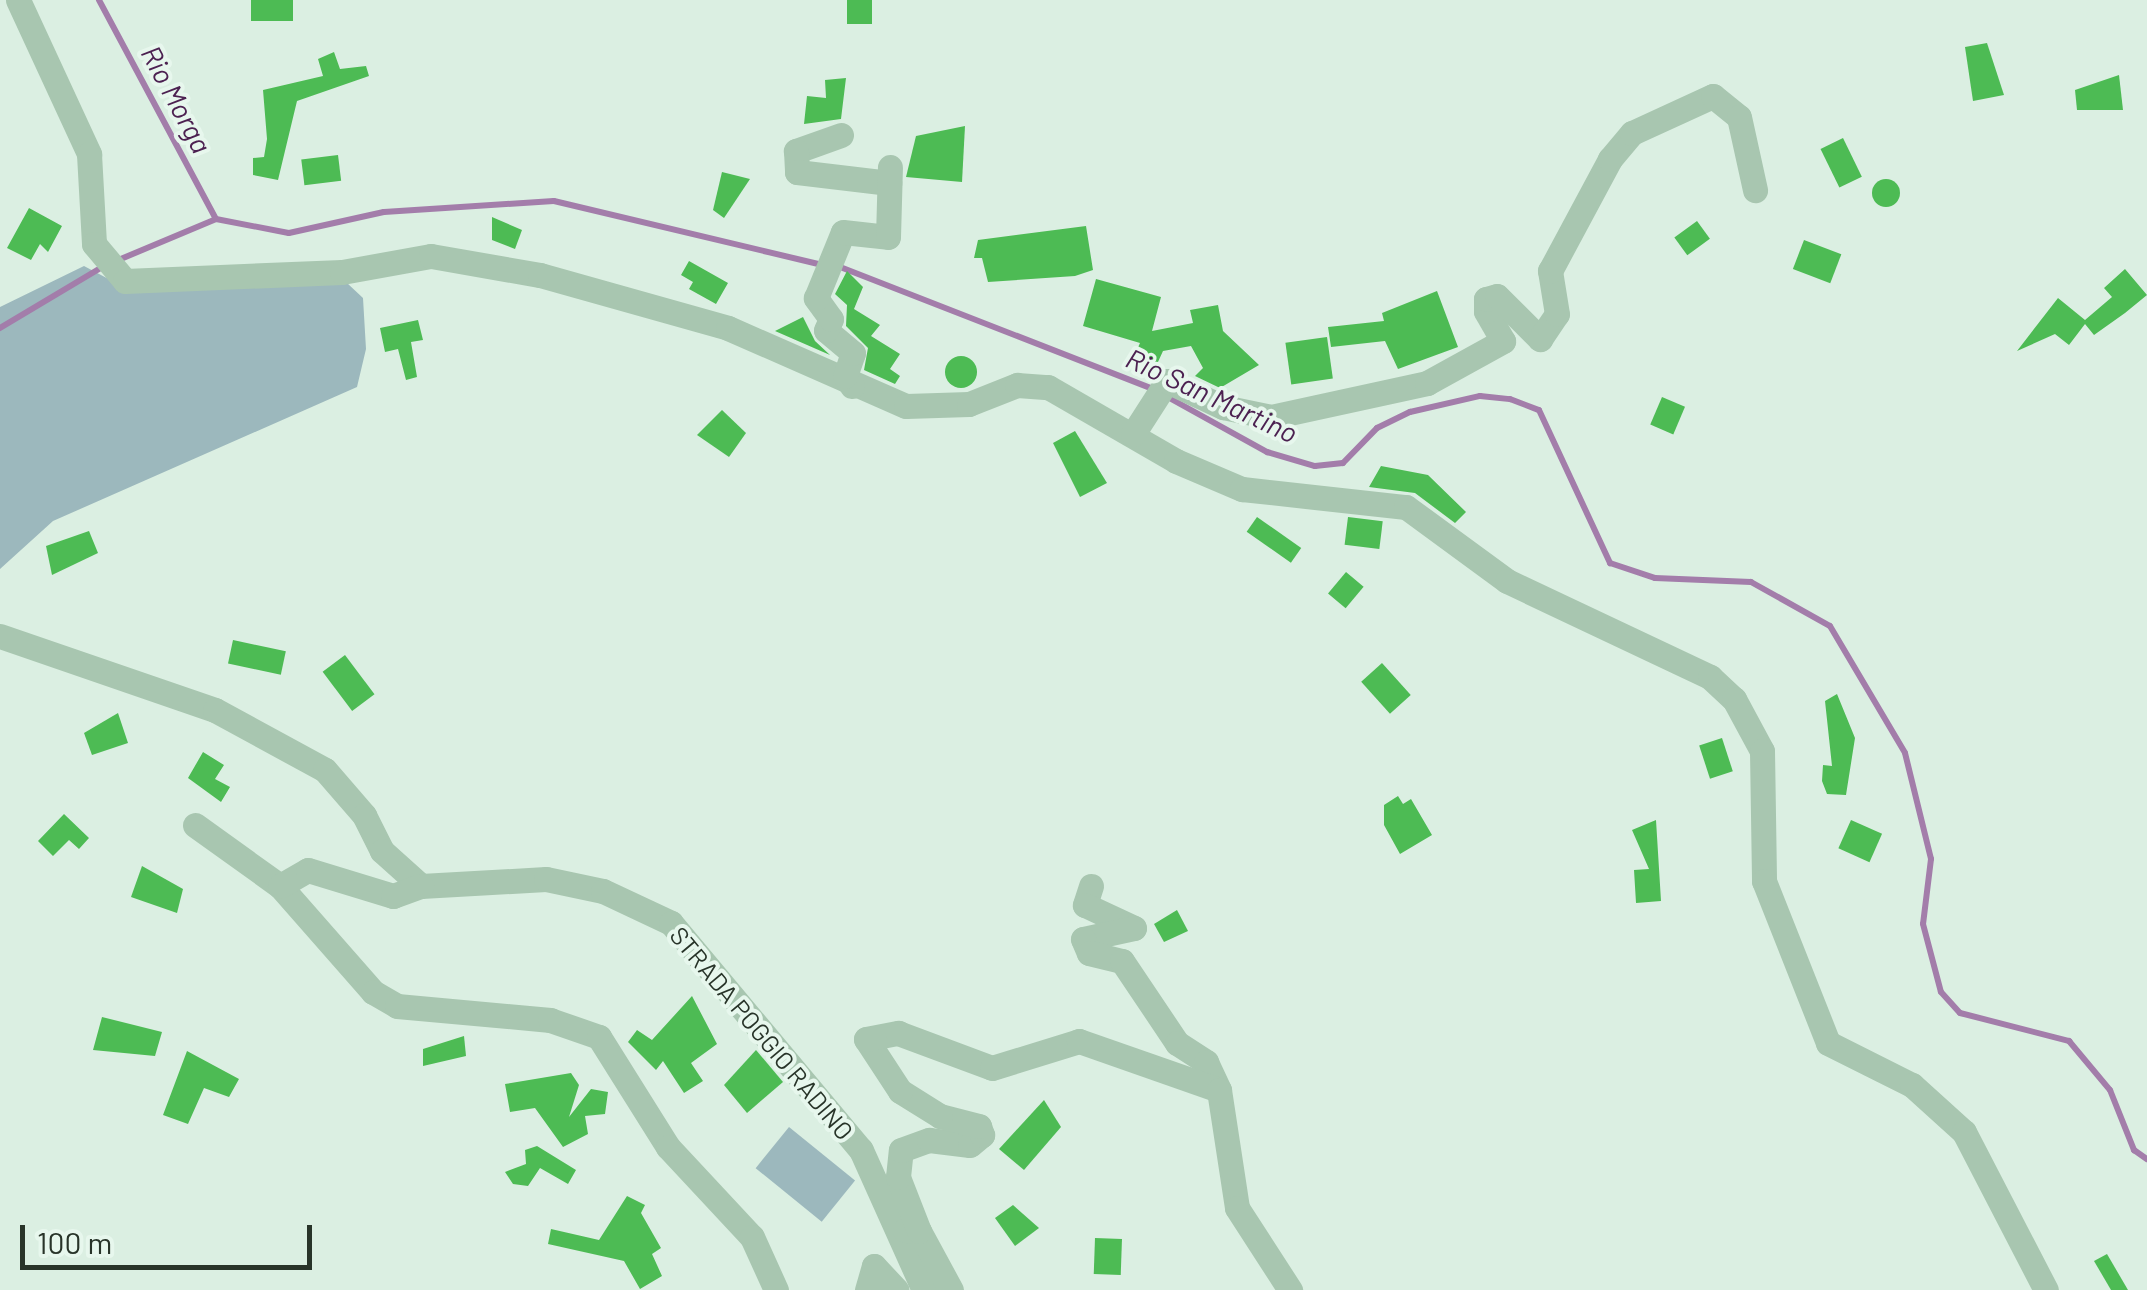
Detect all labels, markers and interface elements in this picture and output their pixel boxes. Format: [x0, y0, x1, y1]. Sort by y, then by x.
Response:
water label: Rio Morga [135, 39, 219, 159]
water label: Rio San Martino [1121, 341, 1303, 449]
street label: STRADA POGGIO RADINO [664, 920, 860, 1146]
scale bar [25, 1205, 318, 1267]
text: 100 m [37, 1224, 112, 1260]

